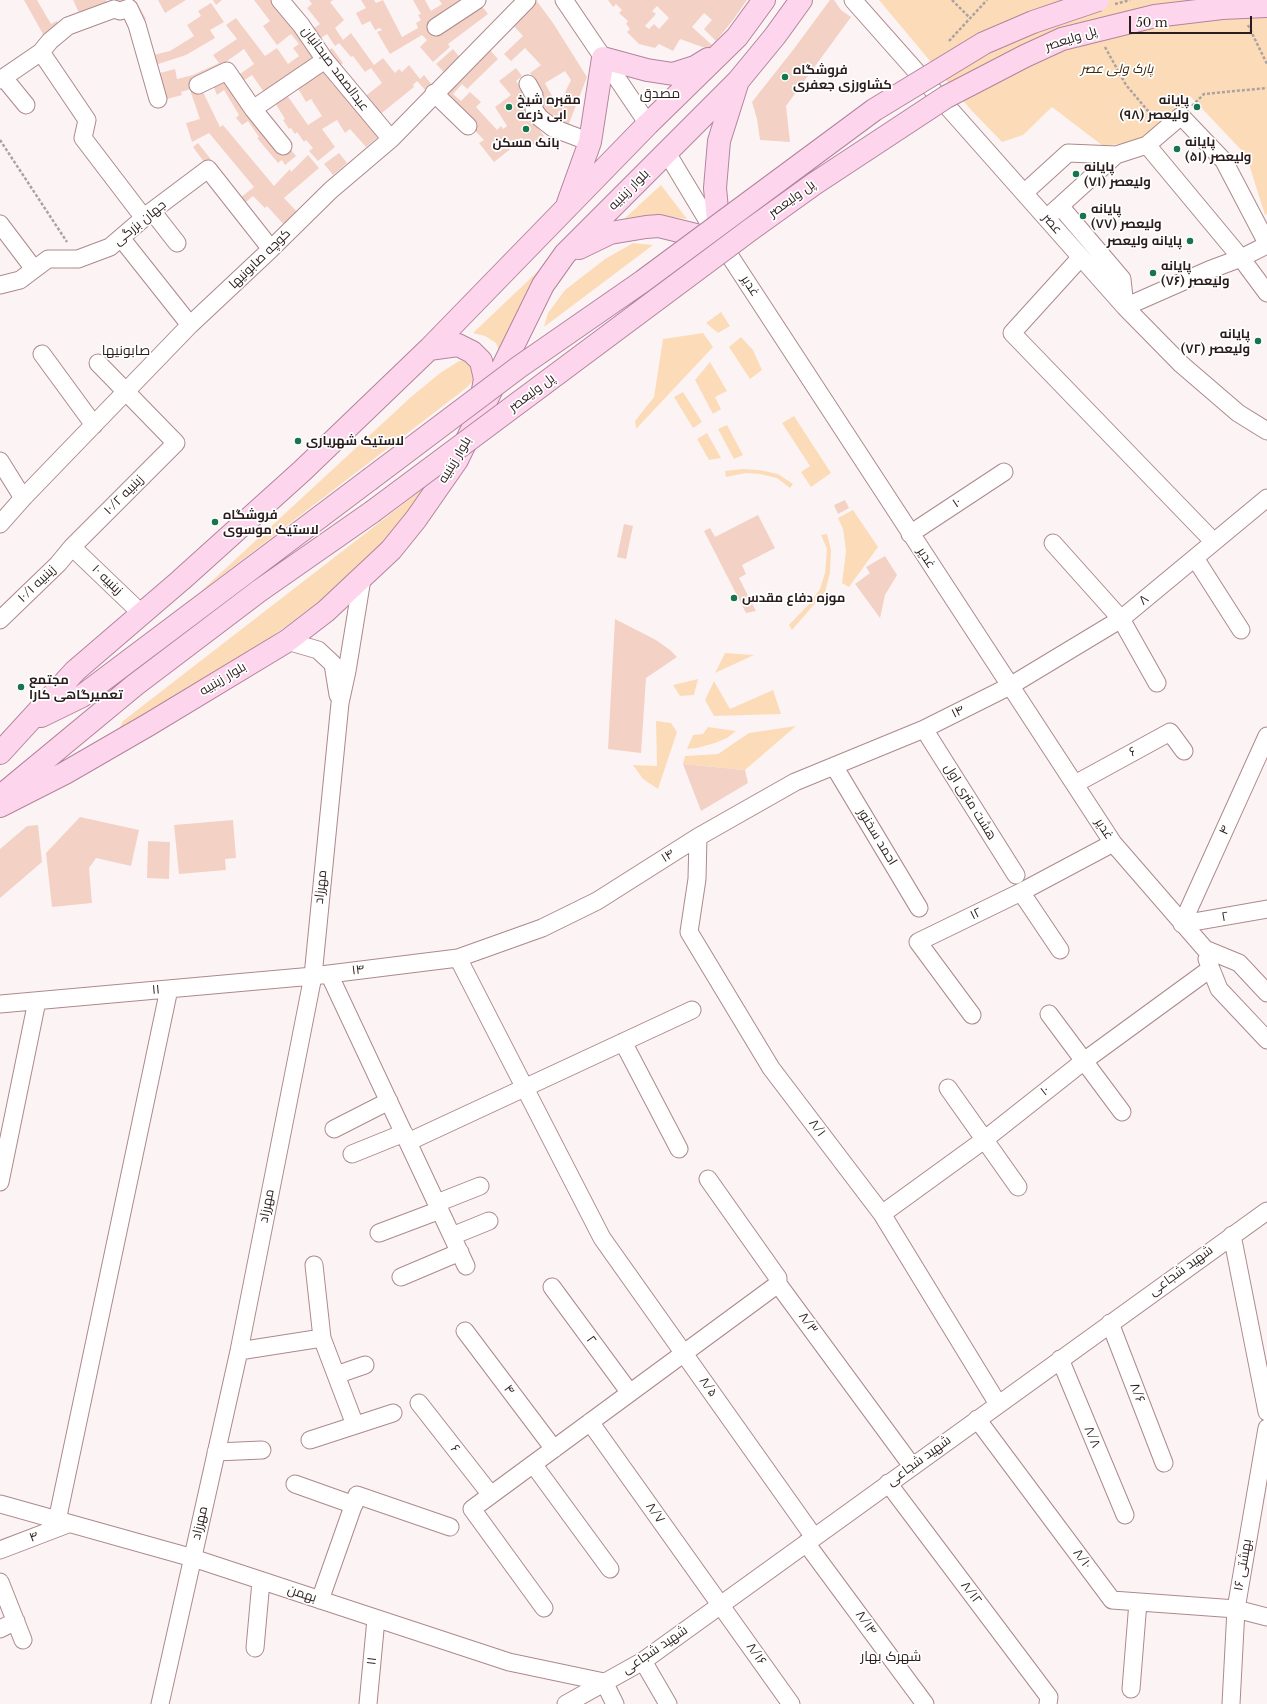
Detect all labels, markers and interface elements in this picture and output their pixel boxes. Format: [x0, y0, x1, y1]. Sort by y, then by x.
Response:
scale bar [1131, 8, 1254, 34]
text: 50 m [1136, 15, 1168, 30]
street label: پل ولیعصر [1043, 23, 1099, 55]
street label: عبدالصمد صبحانیان [298, 24, 372, 114]
park label: پارک ولی عصر [1081, 61, 1153, 77]
place label: فروشگاه کشاورزی جعفری [793, 62, 892, 93]
marker: فروشگاه کشاورزی جعفری [780, 72, 790, 82]
district label: مصدق [640, 86, 680, 102]
place label: مقبره شیخ ابی ذرعه [517, 92, 581, 123]
place label: پایانه ولیعصر (۹۸) [1120, 92, 1189, 123]
marker: مقبره شیخ ابی ذرعه [504, 102, 514, 112]
marker: پایانه ولیعصر (۹۸) [1192, 102, 1202, 112]
marker: بانک مسکن [521, 124, 531, 134]
place label: پایانه ولیعصر (۵۱) [1185, 134, 1251, 165]
place label: بانک مسکن [492, 135, 560, 151]
marker: پایانه ولیعصر (۵۱) [1172, 144, 1182, 154]
place label: پایانه ولیعصر (۷۱) [1084, 159, 1151, 190]
street label: بلوار زینبیه [605, 166, 653, 214]
marker: پایانه ولیعصر (۷۱) [1071, 169, 1081, 179]
street label: پل ولیعصر [766, 177, 818, 221]
street label: جهان بزرگی [111, 197, 169, 249]
place label: پایانه ولیعصر (۷۷) [1091, 201, 1162, 232]
street label: عصر [1039, 210, 1065, 238]
marker: پایانه ولیعصر (۷۷) [1078, 211, 1088, 221]
street label: کوچه صابونیها [226, 226, 294, 292]
place label: پایانه ولیعصر [1107, 233, 1182, 249]
marker: پایانه ولیعصر [1185, 236, 1195, 246]
place label: پایانه ولیعصر (۷۶) [1161, 258, 1230, 289]
marker: پایانه ولیعصر (۷۶) [1148, 268, 1158, 278]
street label: غدیر [737, 273, 763, 299]
place label: پایانه ولیعصر (۷۲) [1181, 326, 1250, 357]
marker: پایانه ولیعصر (۷۲) [1253, 336, 1263, 346]
district label: صابونیها [102, 343, 150, 359]
street label: پل ولیعصر [506, 371, 558, 415]
place label: لاستیک شهریاری [306, 433, 404, 449]
street label: بلوار زینبیه [435, 434, 475, 486]
marker: لاستیک شهریاری [293, 436, 303, 446]
street label: زینبیه ۱۰/۲ [101, 472, 147, 518]
street label: ۱۰ [950, 495, 964, 511]
place label: فروشگاه لاستیک موسوی [223, 507, 319, 538]
marker: فروشگاه لاستیک موسوی [210, 517, 220, 527]
street label: غدیر [913, 545, 939, 571]
street label: زینبیه ۱۰/۱ [15, 562, 59, 606]
street label: زینبیه ۱۰ [88, 562, 126, 598]
place label: موزه دفاع مقدس [742, 590, 845, 606]
street label: ۸ [1136, 591, 1152, 609]
marker: موزه دفاع مقدس [729, 593, 739, 603]
street label: بلوار زینبیه [197, 659, 249, 699]
place label: مجتمع تعمیرگاهی کارا [29, 672, 123, 703]
marker: مجتمع تعمیرگاهی کارا [16, 682, 26, 692]
street label: ۱۴ [949, 702, 967, 722]
street label: ۶ [1127, 744, 1139, 760]
street label: هشت متری اول [940, 761, 1000, 843]
street label: احمد سخنور [854, 806, 900, 868]
street label: غدیر [1091, 816, 1117, 842]
street label: ۴ [1216, 823, 1234, 837]
street label: ۱۴ [659, 846, 677, 866]
street label: مهرزاد [311, 869, 331, 905]
street label: ۱۲ [968, 905, 984, 923]
street label: ۲ [1220, 909, 1230, 925]
street label: ۱۴ [351, 961, 365, 979]
street label: ۱۱ [151, 982, 161, 998]
street label: ۱۰ [1037, 1083, 1053, 1099]
street label: ۸/۱ [805, 1116, 829, 1140]
street label: مهرزاد [256, 1188, 278, 1224]
street label: شهید شجاعی [1146, 1243, 1216, 1299]
street label: ۸/۳ [795, 1309, 821, 1337]
street label: ۲ [583, 1333, 599, 1347]
street label: ۸/۵ [696, 1374, 720, 1400]
street label: ۸/۶ [1126, 1381, 1148, 1405]
street label: ۴ [500, 1382, 518, 1398]
street label: ۸/۸ [1080, 1424, 1104, 1450]
street label: شهید شجاعی [884, 1433, 954, 1489]
street label: ۶ [447, 1442, 463, 1456]
street label: ۸/۷ [642, 1499, 668, 1527]
street label: مهرزاد [189, 1505, 211, 1541]
street label: ۴ [27, 1528, 41, 1546]
street label: ۱۶ بهشتی [1231, 1538, 1255, 1592]
street label: ۸/۱۰ [1069, 1546, 1095, 1572]
street label: ۸/۱۲ [957, 1578, 985, 1608]
street label: بهمن [285, 1582, 319, 1606]
street label: ۸/۱۴ [852, 1608, 880, 1638]
street label: شهید شجاعی [619, 1622, 691, 1678]
street label: ۸/۱۶ [743, 1640, 769, 1668]
district label: شهرک بهار [861, 1649, 921, 1665]
street label: ۱۱ [364, 1656, 380, 1666]

